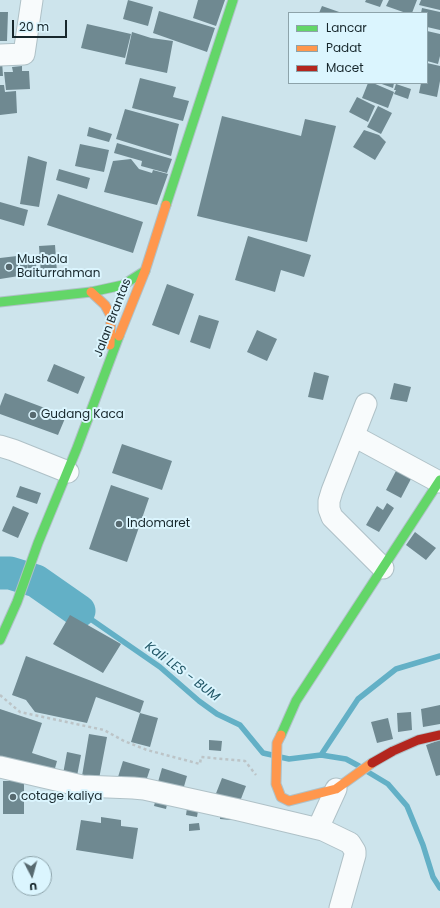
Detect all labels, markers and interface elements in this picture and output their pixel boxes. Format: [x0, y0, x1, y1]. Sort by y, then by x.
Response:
scale bar [14, 12, 69, 38]
legend [288, 12, 428, 84]
text: 20 m [19, 18, 49, 35]
text: Lancar [326, 19, 367, 36]
text: Padat [326, 39, 362, 56]
text: Macet [326, 59, 364, 76]
place label: Mushola Baiturrahman [17, 253, 100, 281]
marker: Mushola Baiturrahman [4, 262, 14, 272]
street label: Jalan Brantas [91, 277, 135, 359]
place label: Gudang Kaca [41, 408, 124, 422]
marker: Gudang Kaca [28, 410, 38, 420]
place label: Indomaret [127, 517, 190, 531]
marker: Indomaret [114, 519, 124, 529]
water label: Kali LES - BUM [142, 639, 222, 705]
place label: cotage kaliya [21, 790, 102, 804]
marker: cotage kaliya [8, 792, 18, 802]
north arrow [12, 856, 52, 896]
text: U [28, 879, 38, 895]

